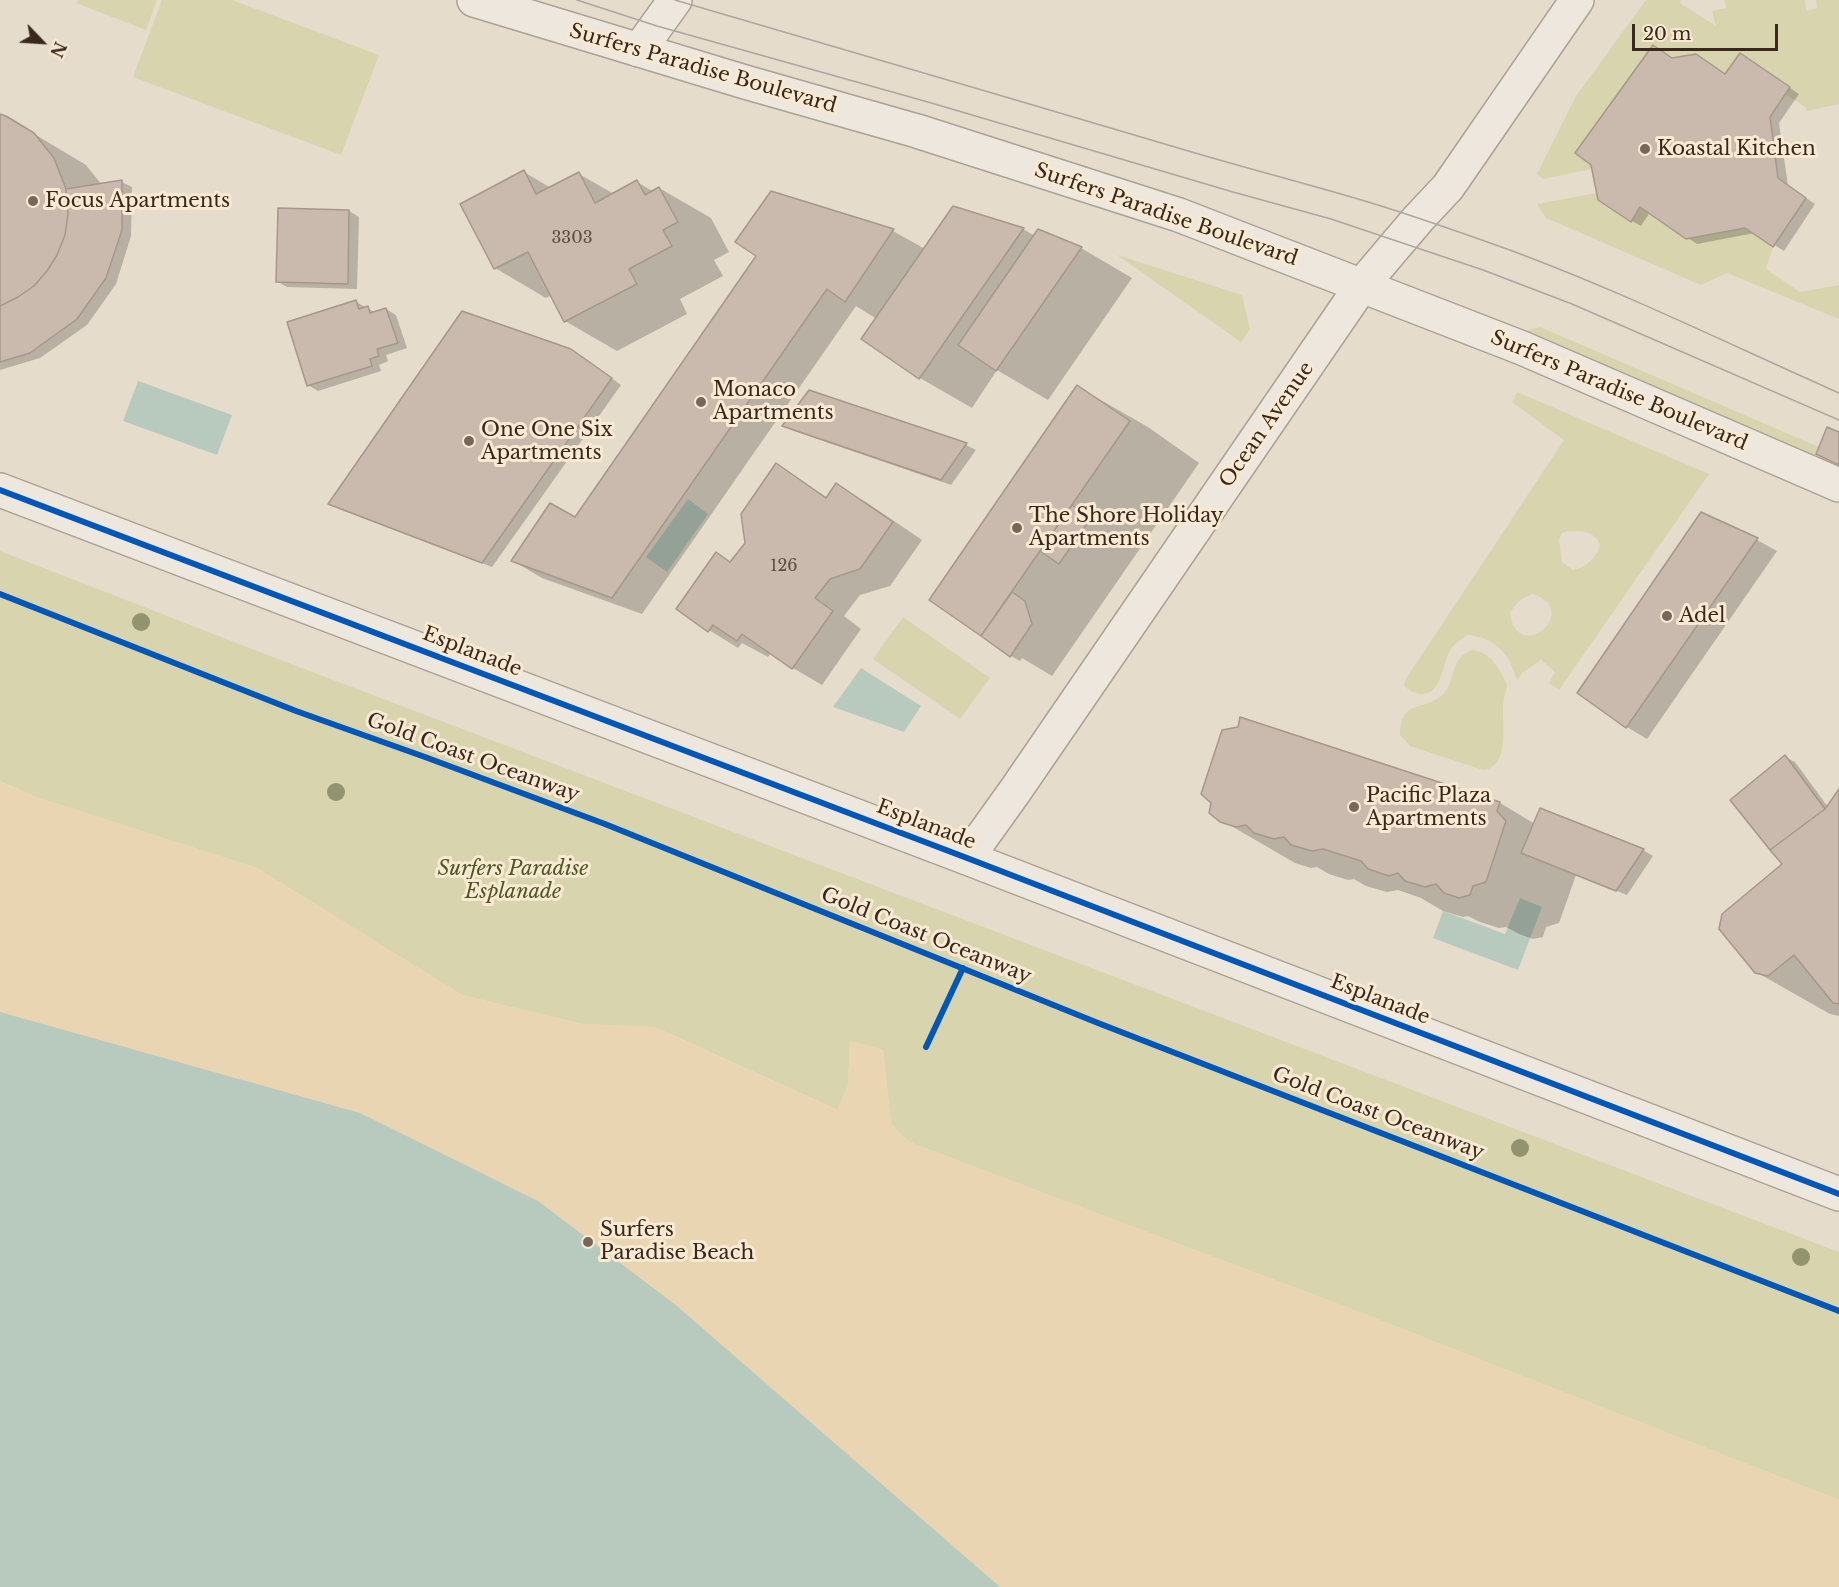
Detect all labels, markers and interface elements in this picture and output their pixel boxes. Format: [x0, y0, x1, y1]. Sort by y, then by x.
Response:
north arrow [12, 12, 72, 72]
scale bar [1635, 12, 1780, 50]
street label: Surfers Paradise Boulevard [567, 19, 839, 119]
text: 20 m [1643, 23, 1691, 45]
text: N [46, 39, 71, 61]
place label: Koastal Kitchen [1657, 137, 1816, 161]
marker: Koastal Kitchen [1638, 142, 1652, 156]
street label: Surfers Paradise Boulevard [1031, 159, 1301, 271]
place label: Focus Apartments [45, 189, 230, 213]
marker: Focus Apartments [26, 194, 40, 208]
house number: 3303 [552, 228, 592, 248]
street label: Surfers Paradise Boulevard [1487, 326, 1751, 456]
street label: Ocean Avenue [1215, 358, 1319, 492]
place label: Monaco Apartments [713, 378, 834, 425]
marker: Monaco Apartments [694, 395, 708, 409]
place label: One One Six Apartments [481, 418, 613, 465]
marker: One One Six Apartments [462, 434, 476, 448]
place label: The Shore Holiday Apartments [1029, 504, 1224, 551]
marker: The Shore Holiday Apartments [1010, 521, 1024, 535]
house number: 126 [770, 556, 798, 576]
place label: Adel [1679, 604, 1726, 628]
marker: Adel [1660, 609, 1674, 623]
street label: Esplanade [419, 622, 525, 682]
street label: Gold Coast Oceanway [363, 708, 583, 808]
place label: Pacific Plaza Apartments [1366, 784, 1491, 831]
street label: Esplanade [873, 795, 979, 855]
marker: Pacific Plaza Apartments [1347, 800, 1361, 814]
park label: Surfers Paradise Esplanade [438, 857, 588, 904]
street label: Gold Coast Oceanway [817, 883, 1035, 989]
street label: Esplanade [1327, 970, 1433, 1030]
street label: Gold Coast Oceanway [1269, 1063, 1487, 1165]
place label: Surfers Paradise Beach [600, 1218, 754, 1265]
marker: Surfers Paradise Beach [581, 1235, 595, 1249]

